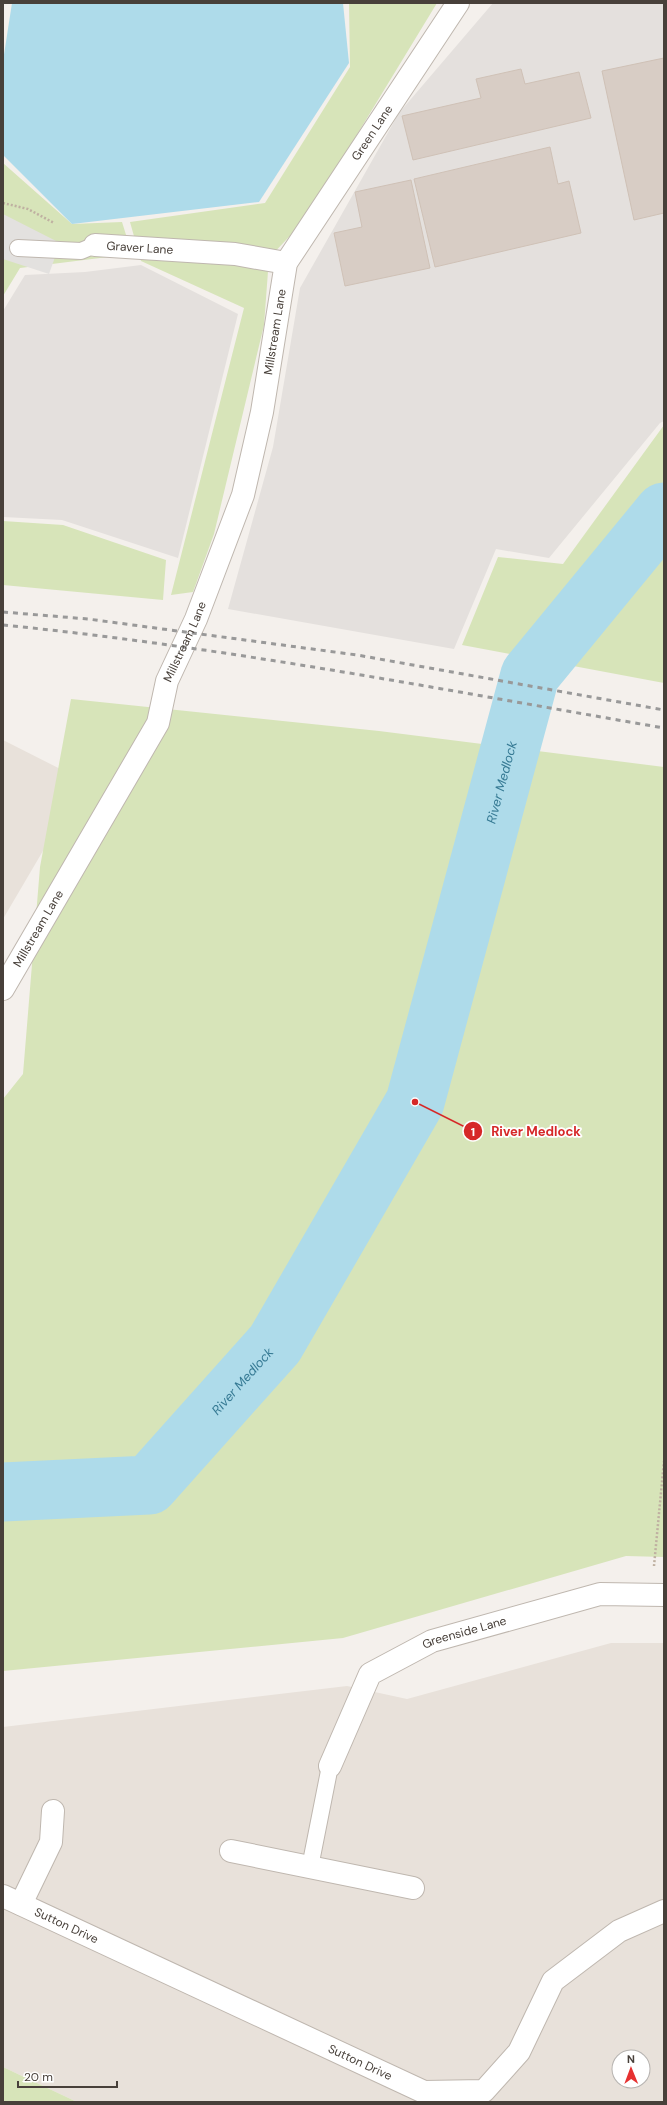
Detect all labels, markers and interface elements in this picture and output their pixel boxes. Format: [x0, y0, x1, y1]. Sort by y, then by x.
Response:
street label: Green Lane [348, 102, 396, 164]
street label: Graver Lane [106, 238, 174, 258]
street label: Millstream Lane [260, 288, 290, 376]
street label: Millstream Lane [160, 599, 210, 685]
water label: River Medlock [482, 739, 520, 825]
street label: Millstream Lane [9, 887, 67, 970]
callout: River Medlock [463, 1119, 589, 1144]
text: River Medlock [491, 1123, 581, 1140]
text: 1 [471, 1124, 475, 1140]
water label: River Medlock [208, 1343, 277, 1418]
street label: Greenside Lane [419, 1613, 508, 1653]
street label: Sutton Drive [32, 1904, 101, 1947]
street label: Sutton Drive [326, 2041, 395, 2084]
north arrow [611, 2049, 651, 2089]
text: N [627, 2052, 635, 2066]
scale bar [18, 2063, 117, 2089]
text: 20 m [24, 2069, 53, 2085]

